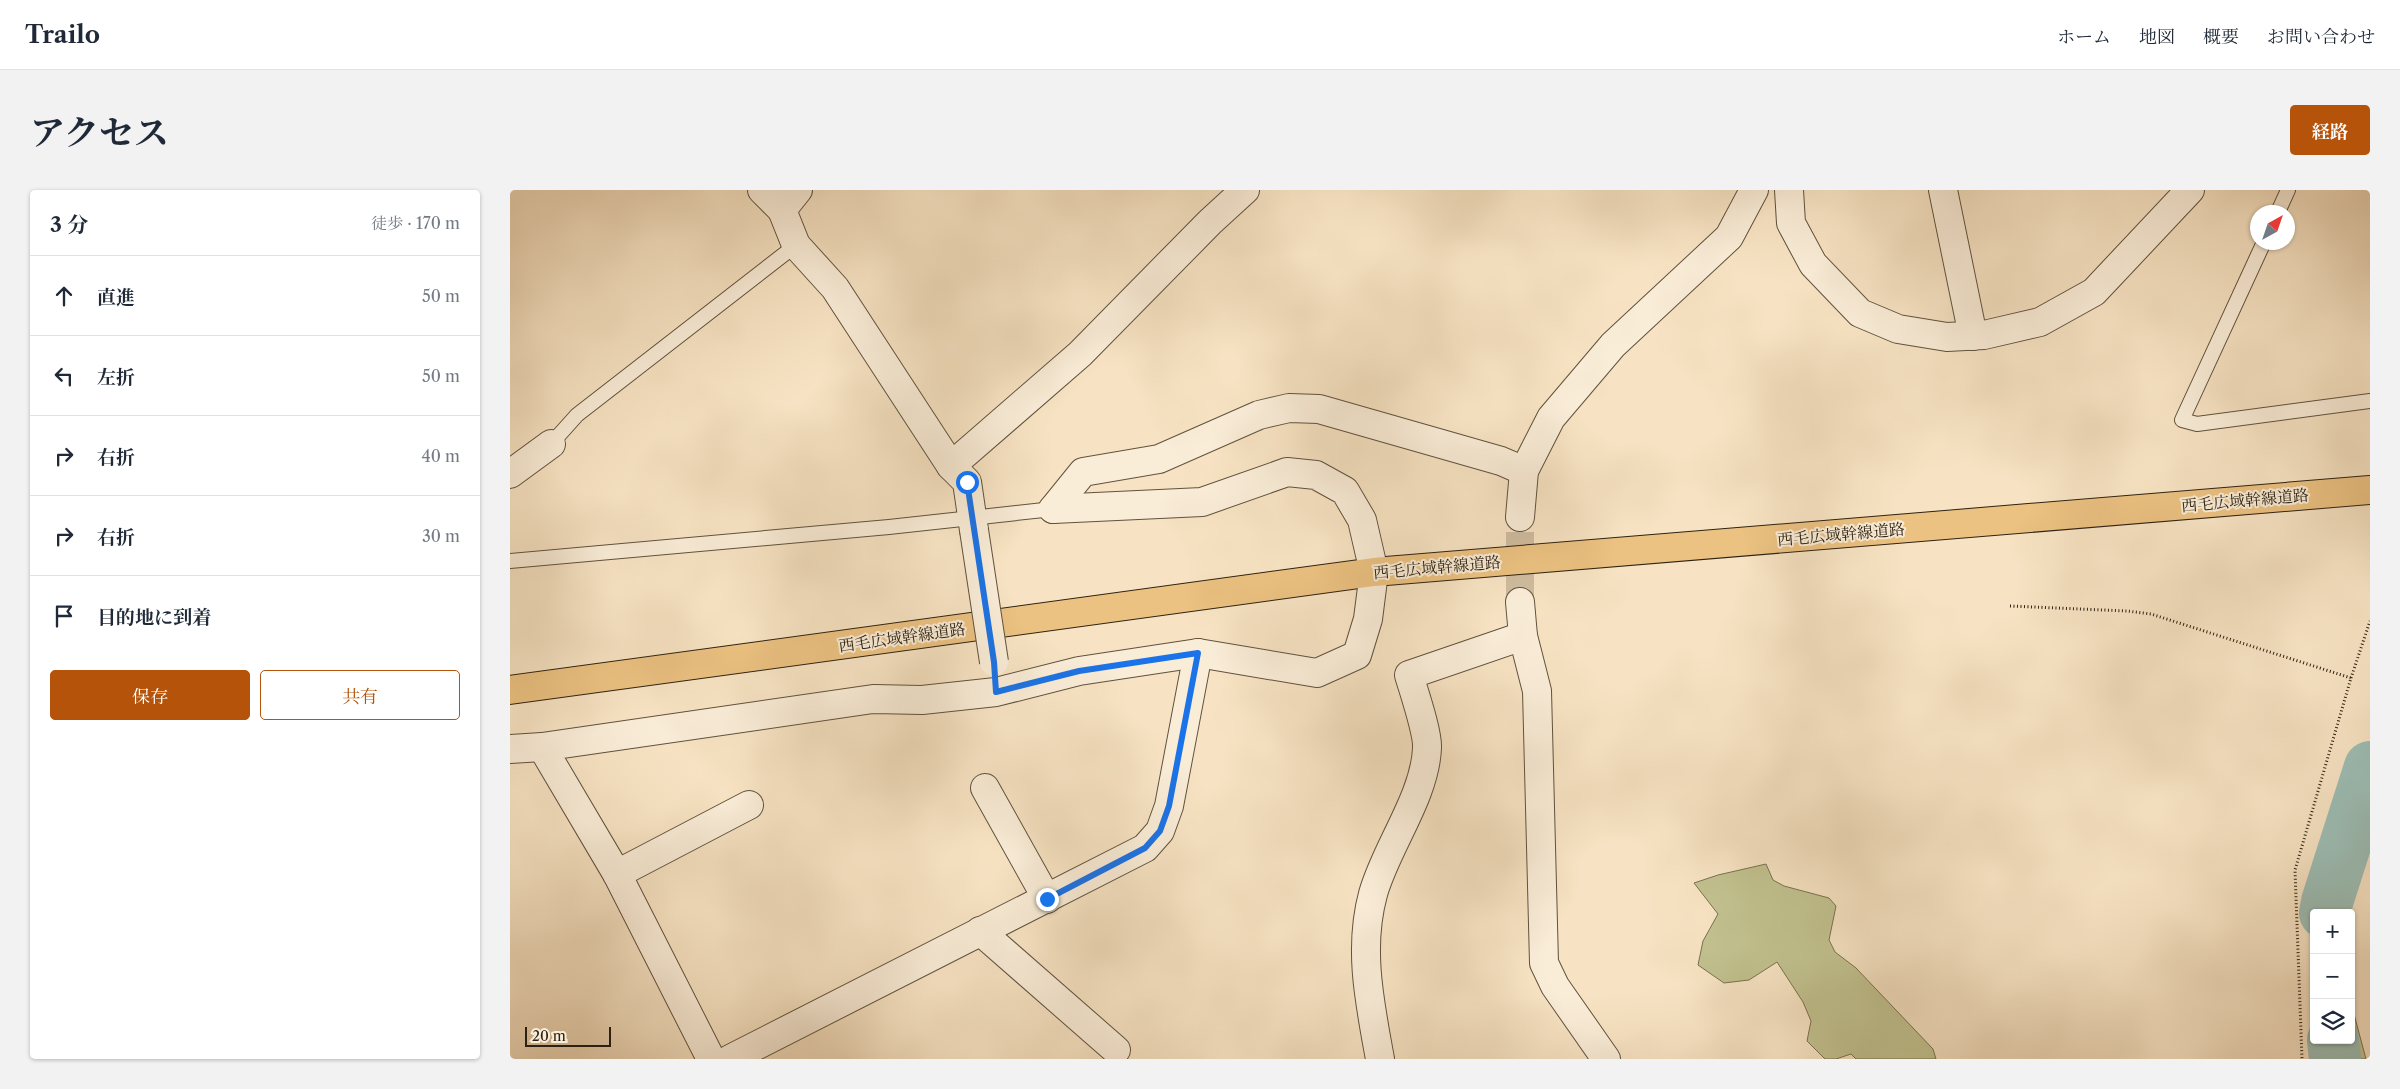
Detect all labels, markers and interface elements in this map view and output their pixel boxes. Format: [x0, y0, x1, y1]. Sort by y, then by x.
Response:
text: Trailo [25, 20, 100, 49]
text: ホーム [2057, 26, 2111, 48]
text: 地図 [2139, 26, 2175, 48]
text: 概要 [2203, 26, 2239, 48]
text: お問い合わせ [2267, 26, 2375, 48]
button: 経路 [2290, 105, 2370, 155]
text: アクセス [30, 111, 169, 154]
north arrow [2250, 205, 2295, 250]
text: 3 分 [50, 212, 88, 237]
text: 徒歩 · 170 m [371, 213, 460, 233]
icon: ahead [50, 282, 78, 310]
text: 直進 [97, 286, 135, 309]
text: 50 m [422, 286, 460, 306]
icon: left [50, 362, 78, 390]
text: 左折 [97, 366, 135, 389]
text: 50 m [422, 366, 460, 386]
icon: right [50, 442, 78, 470]
text: 右折 [97, 446, 135, 469]
text: 40 m [421, 446, 460, 466]
route start [956, 471, 979, 494]
street label: 西毛広域幹線道路 [2180, 484, 2310, 516]
street label: 西毛広域幹線道路 [1776, 518, 1906, 550]
icon: right [50, 522, 78, 550]
text: 右折 [97, 526, 135, 549]
text: 30 m [422, 526, 460, 546]
street label: 西毛広域幹線道路 [1372, 551, 1502, 583]
icon: arrive [50, 602, 78, 630]
text: 目的地に到着 [97, 606, 211, 629]
street label: 西毛広域幹線道路 [837, 618, 967, 656]
button: 保存 [50, 670, 250, 720]
button: 共有 [260, 670, 460, 720]
route end [1036, 888, 1059, 911]
map controls [2310, 909, 2355, 1044]
button: + [2310, 909, 2355, 954]
button: − [2310, 954, 2355, 999]
button: layers [2310, 999, 2355, 1044]
scale bar [525, 1024, 611, 1047]
text: 20 m [532, 1027, 566, 1045]

